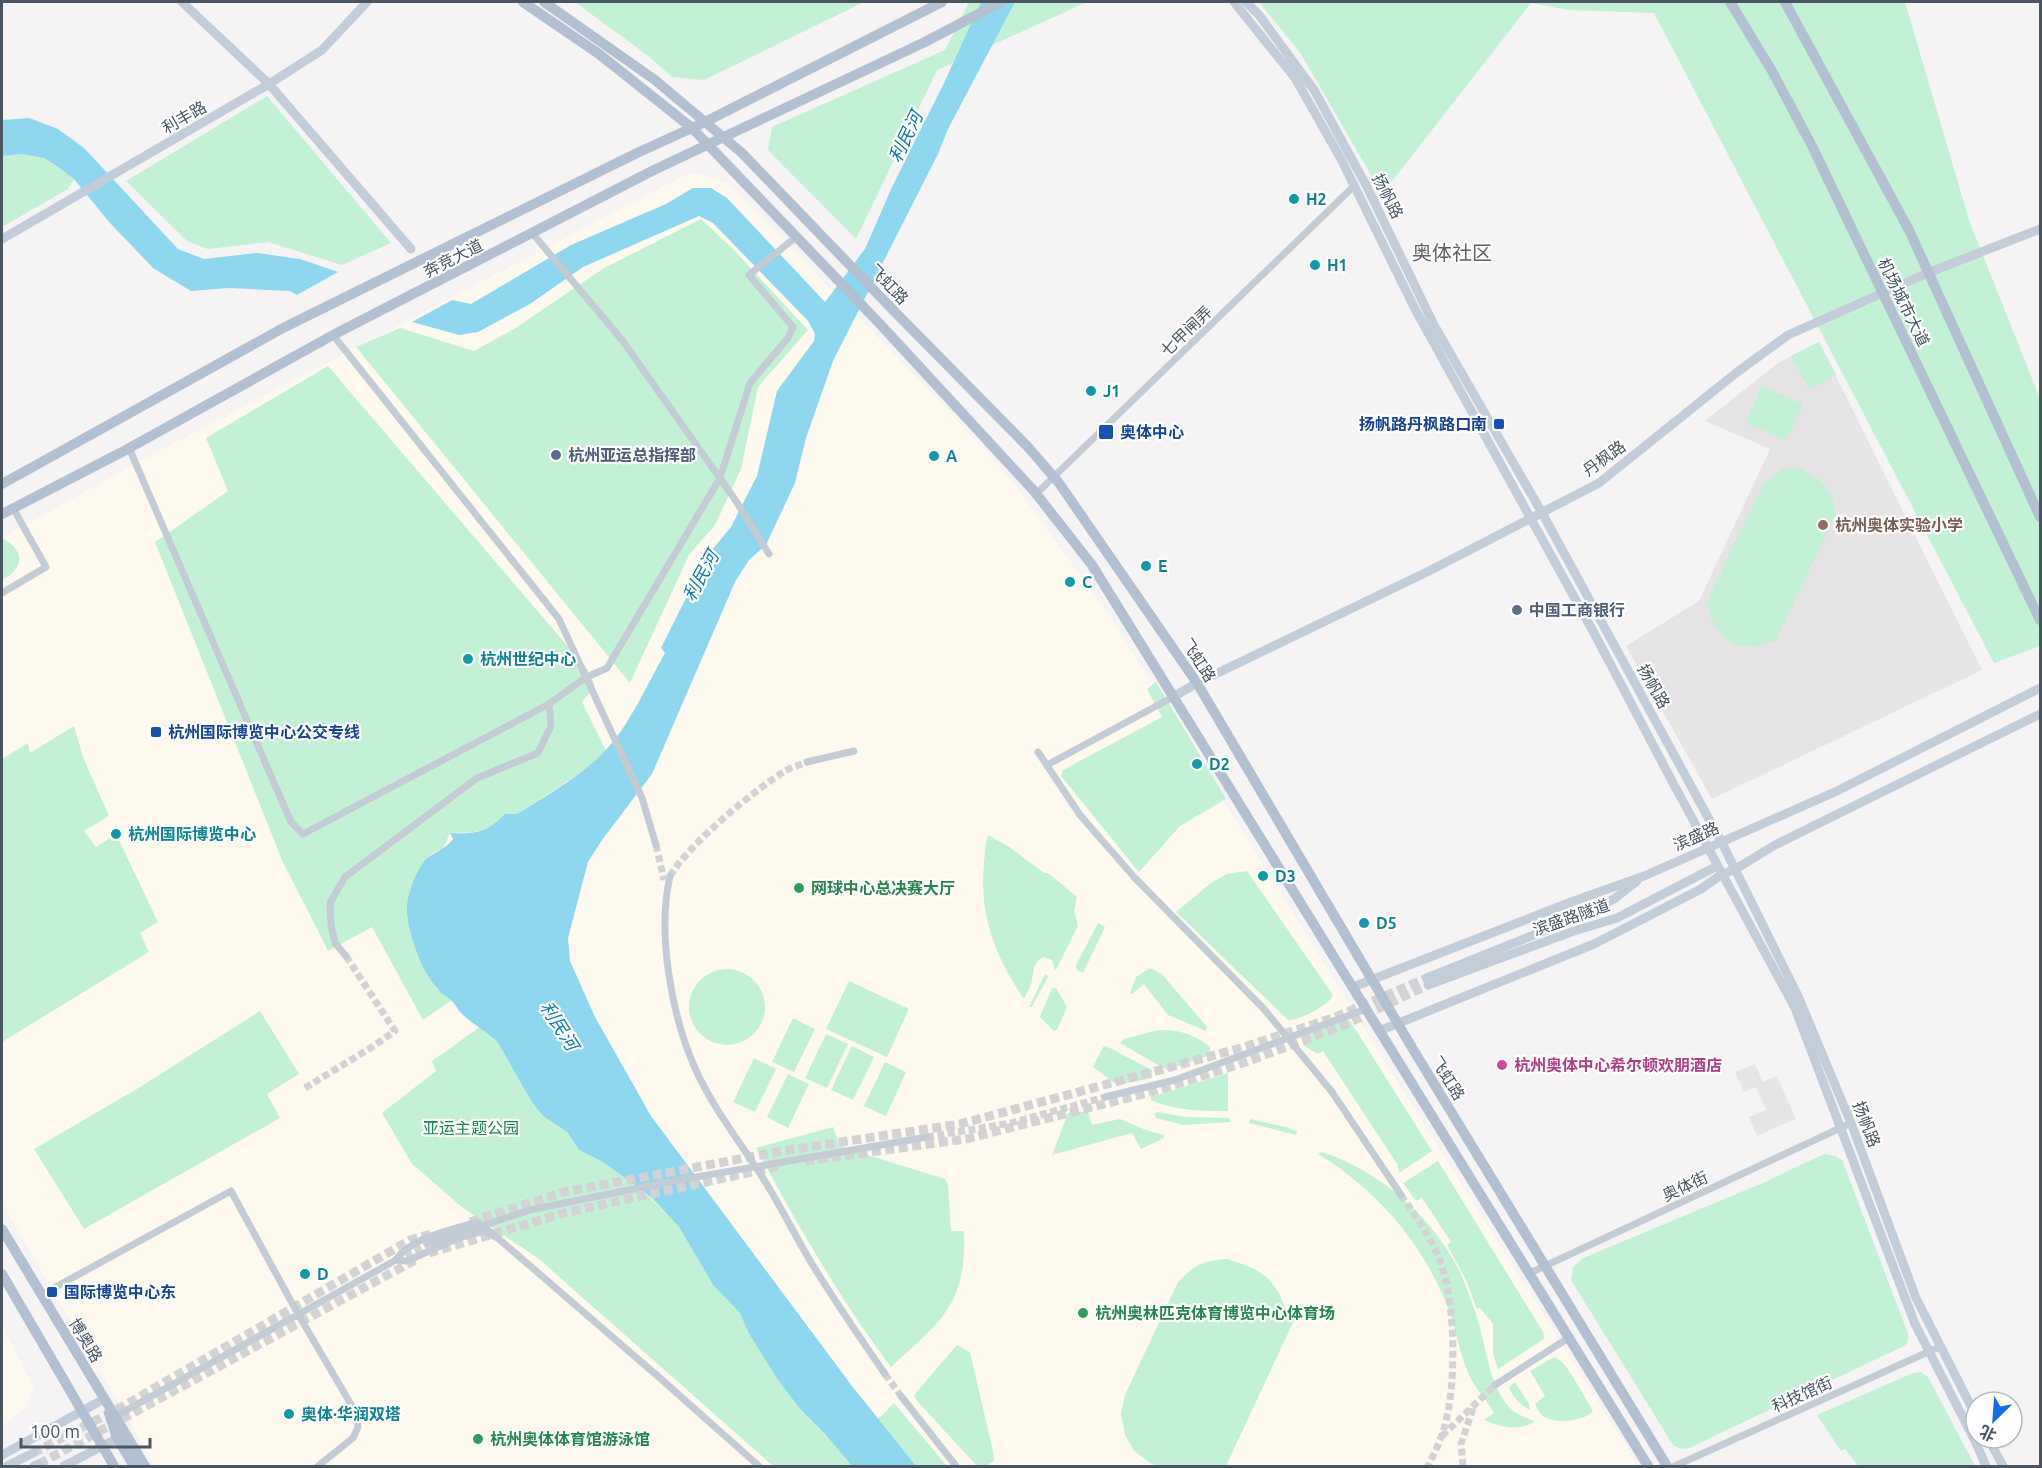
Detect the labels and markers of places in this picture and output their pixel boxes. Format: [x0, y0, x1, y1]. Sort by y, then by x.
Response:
place label: H2 [1306, 190, 1327, 208]
marker: H2 [1287, 192, 1301, 206]
place label: H1 [1327, 256, 1348, 274]
marker: H1 [1308, 258, 1322, 272]
place label: J1 [1103, 382, 1120, 400]
marker: J1 [1084, 384, 1098, 398]
place label: 扬帆路丹枫路口南 [1359, 415, 1487, 433]
marker: 扬帆路丹枫路口南 [1492, 417, 1506, 431]
marker: 奥体中心 [1097, 423, 1115, 441]
place label: 奥体中心 [1120, 423, 1184, 441]
place label: 杭州亚运总指挥部 [568, 446, 696, 464]
place label: A [946, 447, 958, 465]
marker: 杭州亚运总指挥部 [549, 448, 563, 462]
marker: A [927, 449, 941, 463]
place label: 杭州奥体实验小学 [1835, 516, 1963, 534]
marker: 杭州奥体实验小学 [1816, 518, 1830, 532]
place label: E [1158, 557, 1168, 575]
marker: E [1139, 559, 1153, 573]
place label: C [1082, 573, 1092, 591]
marker: C [1063, 575, 1077, 589]
place label: 中国工商银行 [1529, 601, 1625, 619]
marker: 中国工商银行 [1510, 603, 1524, 617]
place label: 杭州世纪中心 [480, 650, 576, 668]
marker: 杭州世纪中心 [461, 652, 475, 666]
place label: 杭州国际博览中心公交专线 [168, 723, 360, 741]
marker: 杭州国际博览中心公交专线 [149, 725, 163, 739]
place label: D2 [1209, 755, 1230, 773]
marker: D2 [1190, 757, 1204, 771]
place label: 杭州国际博览中心 [128, 825, 256, 843]
marker: 杭州国际博览中心 [109, 827, 123, 841]
place label: D3 [1275, 867, 1296, 885]
marker: D3 [1256, 869, 1270, 883]
place label: 网球中心总决赛大厅 [811, 879, 955, 897]
marker: 网球中心总决赛大厅 [792, 881, 806, 895]
place label: D5 [1376, 914, 1397, 932]
marker: D5 [1357, 916, 1371, 930]
place label: 杭州奥体中心希尔顿欢朋酒店 [1514, 1056, 1722, 1074]
marker: 杭州奥体中心希尔顿欢朋酒店 [1495, 1058, 1509, 1072]
place label: D [317, 1265, 329, 1283]
marker: D [298, 1267, 312, 1281]
place label: 国际博览中心东 [64, 1283, 176, 1301]
marker: 国际博览中心东 [45, 1285, 59, 1299]
place label: 杭州奥林匹克体育博览中心体育场 [1095, 1304, 1335, 1322]
marker: 杭州奥林匹克体育博览中心体育场 [1076, 1306, 1090, 1320]
place label: 奥体·华润双塔 [301, 1405, 401, 1423]
marker: 奥体·华润双塔 [282, 1407, 296, 1421]
place label: 杭州奥体体育馆游泳馆 [490, 1430, 650, 1448]
marker: 杭州奥体体育馆游泳馆 [471, 1432, 485, 1446]

